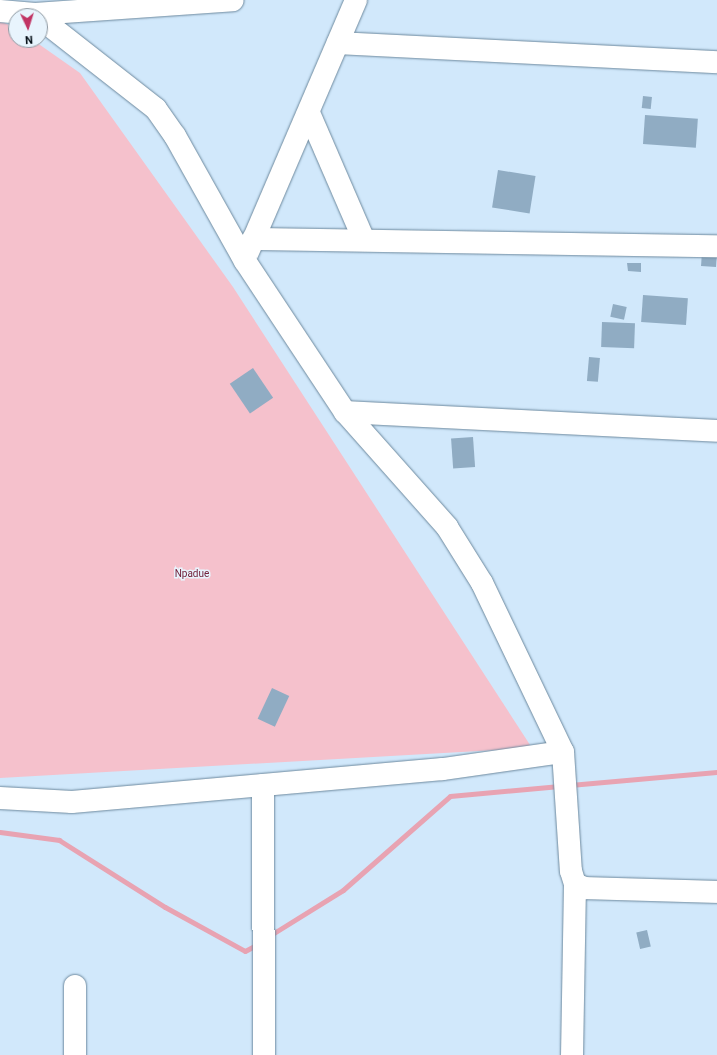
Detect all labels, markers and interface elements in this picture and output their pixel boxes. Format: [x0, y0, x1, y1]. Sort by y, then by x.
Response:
north arrow [8, 8, 48, 48]
text: N [24, 33, 33, 46]
park label: Npadue [175, 568, 209, 580]

